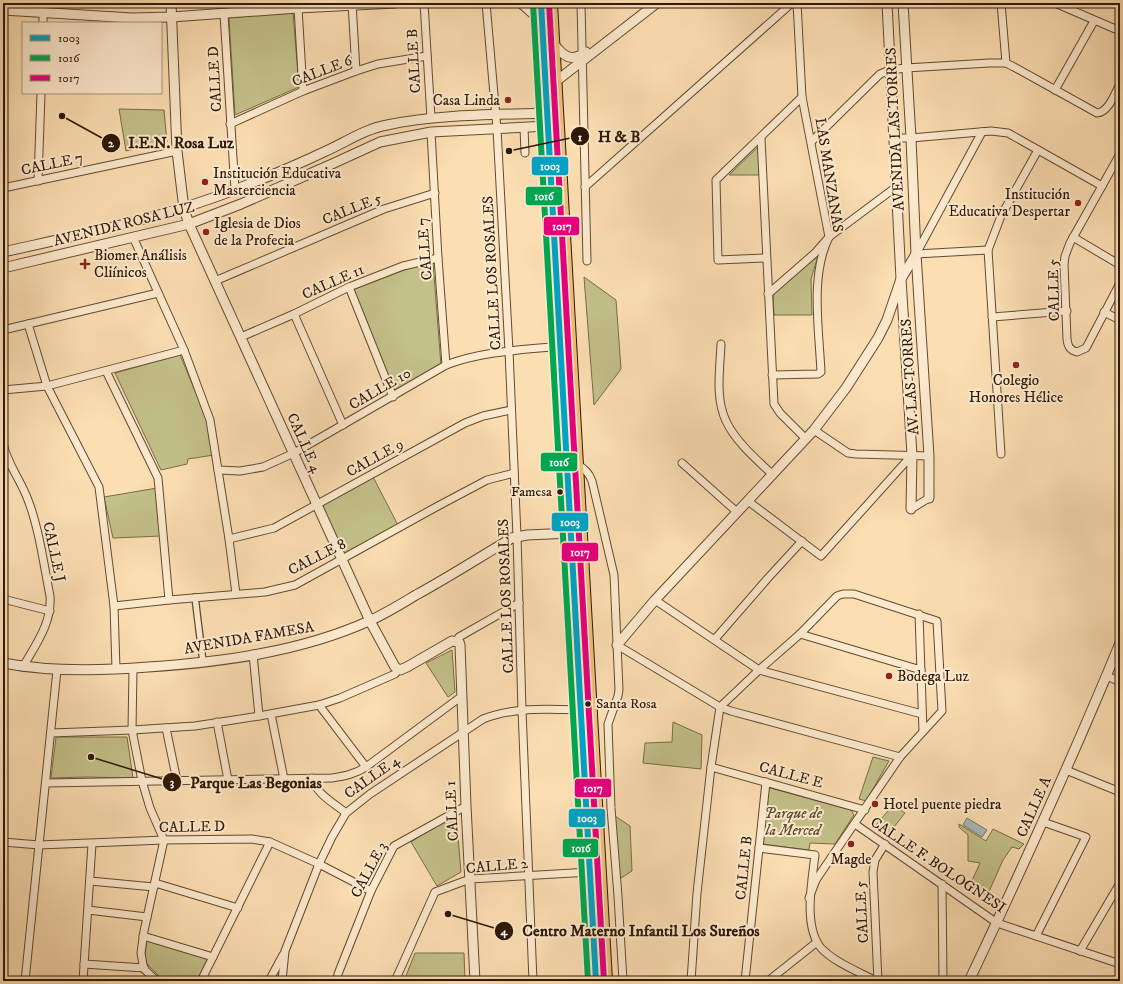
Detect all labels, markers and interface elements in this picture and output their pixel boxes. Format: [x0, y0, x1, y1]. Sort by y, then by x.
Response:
legend [22, 22, 162, 94]
street label: CALLE B [403, 28, 425, 94]
text: 1003 [58, 31, 80, 46]
street label: CALLE D [204, 45, 226, 113]
street label: AVENIDA LAS TORRES [881, 47, 909, 211]
street label: CALLE 6 [289, 50, 356, 91]
text: 1016 [58, 51, 80, 66]
text: 1017 [58, 71, 80, 86]
place label: Casa Linda [433, 91, 501, 110]
marker: Casa Linda [503, 95, 513, 105]
street label: LAS MANZANAS [811, 116, 847, 234]
callout: H & B [570, 122, 649, 150]
text: H & B [598, 127, 640, 147]
callout: I.E.N. Rosa Luz [101, 129, 242, 157]
text: 1 [578, 130, 583, 145]
text: I.E.N. Rosa Luz [128, 133, 234, 153]
text: 2 [108, 136, 115, 151]
street label: CALLE 7 [19, 148, 85, 180]
line badge: 1003 [531, 156, 569, 176]
text: 1003 [540, 160, 560, 174]
place label: Institución Educativa Masterciencia [213, 164, 342, 200]
marker: Institución Educativa Masterciencia [200, 177, 210, 187]
place label: Institución Educativa Despertar [948, 185, 1070, 221]
line badge: 1016 [525, 186, 563, 206]
street label: CALLE 5 [319, 188, 385, 230]
text: 1016 [534, 190, 555, 204]
street label: CALLE LOS ROSALES [478, 195, 506, 351]
street label: AVENIDA ROSA LUZ [52, 197, 197, 251]
marker: Institución Educativa Despertar [1073, 198, 1083, 208]
place label: Iglesia de Dios de la Profecia [214, 214, 301, 250]
line badge: 1017 [543, 216, 580, 236]
street label: CALLE 7 [413, 217, 437, 281]
text: 1017 [552, 220, 572, 234]
marker: Iglesia de Dios de la Profecia [201, 227, 211, 237]
place label: Biomer Análisis Cliínicos [94, 246, 187, 282]
marker: Biomer Análisis Cliínicos [79, 258, 91, 270]
street label: CALLE 5 [1044, 258, 1064, 321]
street label: CALLE 11 [299, 260, 367, 304]
street label: AV. LAS TORRES [896, 318, 924, 436]
marker: Colegio Honores Hélice [1011, 360, 1021, 370]
street label: CALLE 10 [346, 364, 414, 414]
place label: Colegio Honores Hélice [969, 371, 1063, 407]
street label: CALLE 4 [282, 410, 326, 476]
street label: CALLE 9 [343, 435, 407, 481]
line badge: 1016 [540, 452, 578, 472]
text: 1016 [549, 456, 570, 470]
place label: Famesa [511, 483, 552, 501]
marker: Famesa [555, 487, 565, 497]
line badge: 1003 [551, 512, 589, 532]
text: 1003 [560, 516, 580, 530]
street label: CALLE LOS ROSALES [494, 518, 518, 674]
street label: CALLE J [38, 520, 70, 584]
street label: CALLE 8 [285, 534, 349, 580]
line badge: 1017 [561, 542, 599, 562]
text: 1017 [570, 546, 590, 560]
street label: AVENIDA FAMESA [183, 617, 316, 659]
place label: Bodega Luz [897, 667, 969, 686]
marker: Bodega Luz [884, 671, 894, 681]
place label: Santa Rosa [596, 695, 657, 713]
marker: Santa Rosa [583, 699, 593, 709]
street label: CALLE 4 [340, 751, 404, 803]
street label: CALLE E [757, 757, 826, 793]
callout: Parque Las Begonias [162, 768, 330, 796]
text: Parque Las Begonias [190, 773, 323, 794]
street label: CALLE A [1012, 773, 1056, 840]
text: 3 [170, 775, 175, 790]
line badge: 1017 [574, 778, 612, 798]
street label: CALLE 1 [441, 780, 463, 842]
text: 1017 [583, 782, 603, 796]
place label: Hotel puente piedra [883, 795, 1002, 814]
marker: Hotel puente piedra [870, 799, 880, 809]
park label: Parque de la Merced [764, 804, 823, 840]
line badge: 1003 [568, 808, 606, 828]
text: 1003 [577, 812, 597, 826]
street label: CALLE F. BOLOGNESI [867, 813, 1009, 917]
street label: CALLE D [159, 817, 225, 837]
street label: CALLE B [731, 835, 757, 901]
line badge: 1016 [562, 838, 599, 858]
street label: CALLE 3 [346, 839, 392, 901]
marker: Magde [846, 839, 856, 849]
text: 1016 [571, 842, 592, 856]
place label: Magde [830, 850, 872, 869]
street label: CALLE 2 [465, 854, 530, 878]
street label: CALLE 5 [851, 880, 873, 944]
callout: Centro Materno Infantil Los Sureños [494, 917, 767, 945]
text: Centro Materno Infantil Los Sureños [522, 921, 760, 941]
text: 4 [500, 924, 509, 939]

